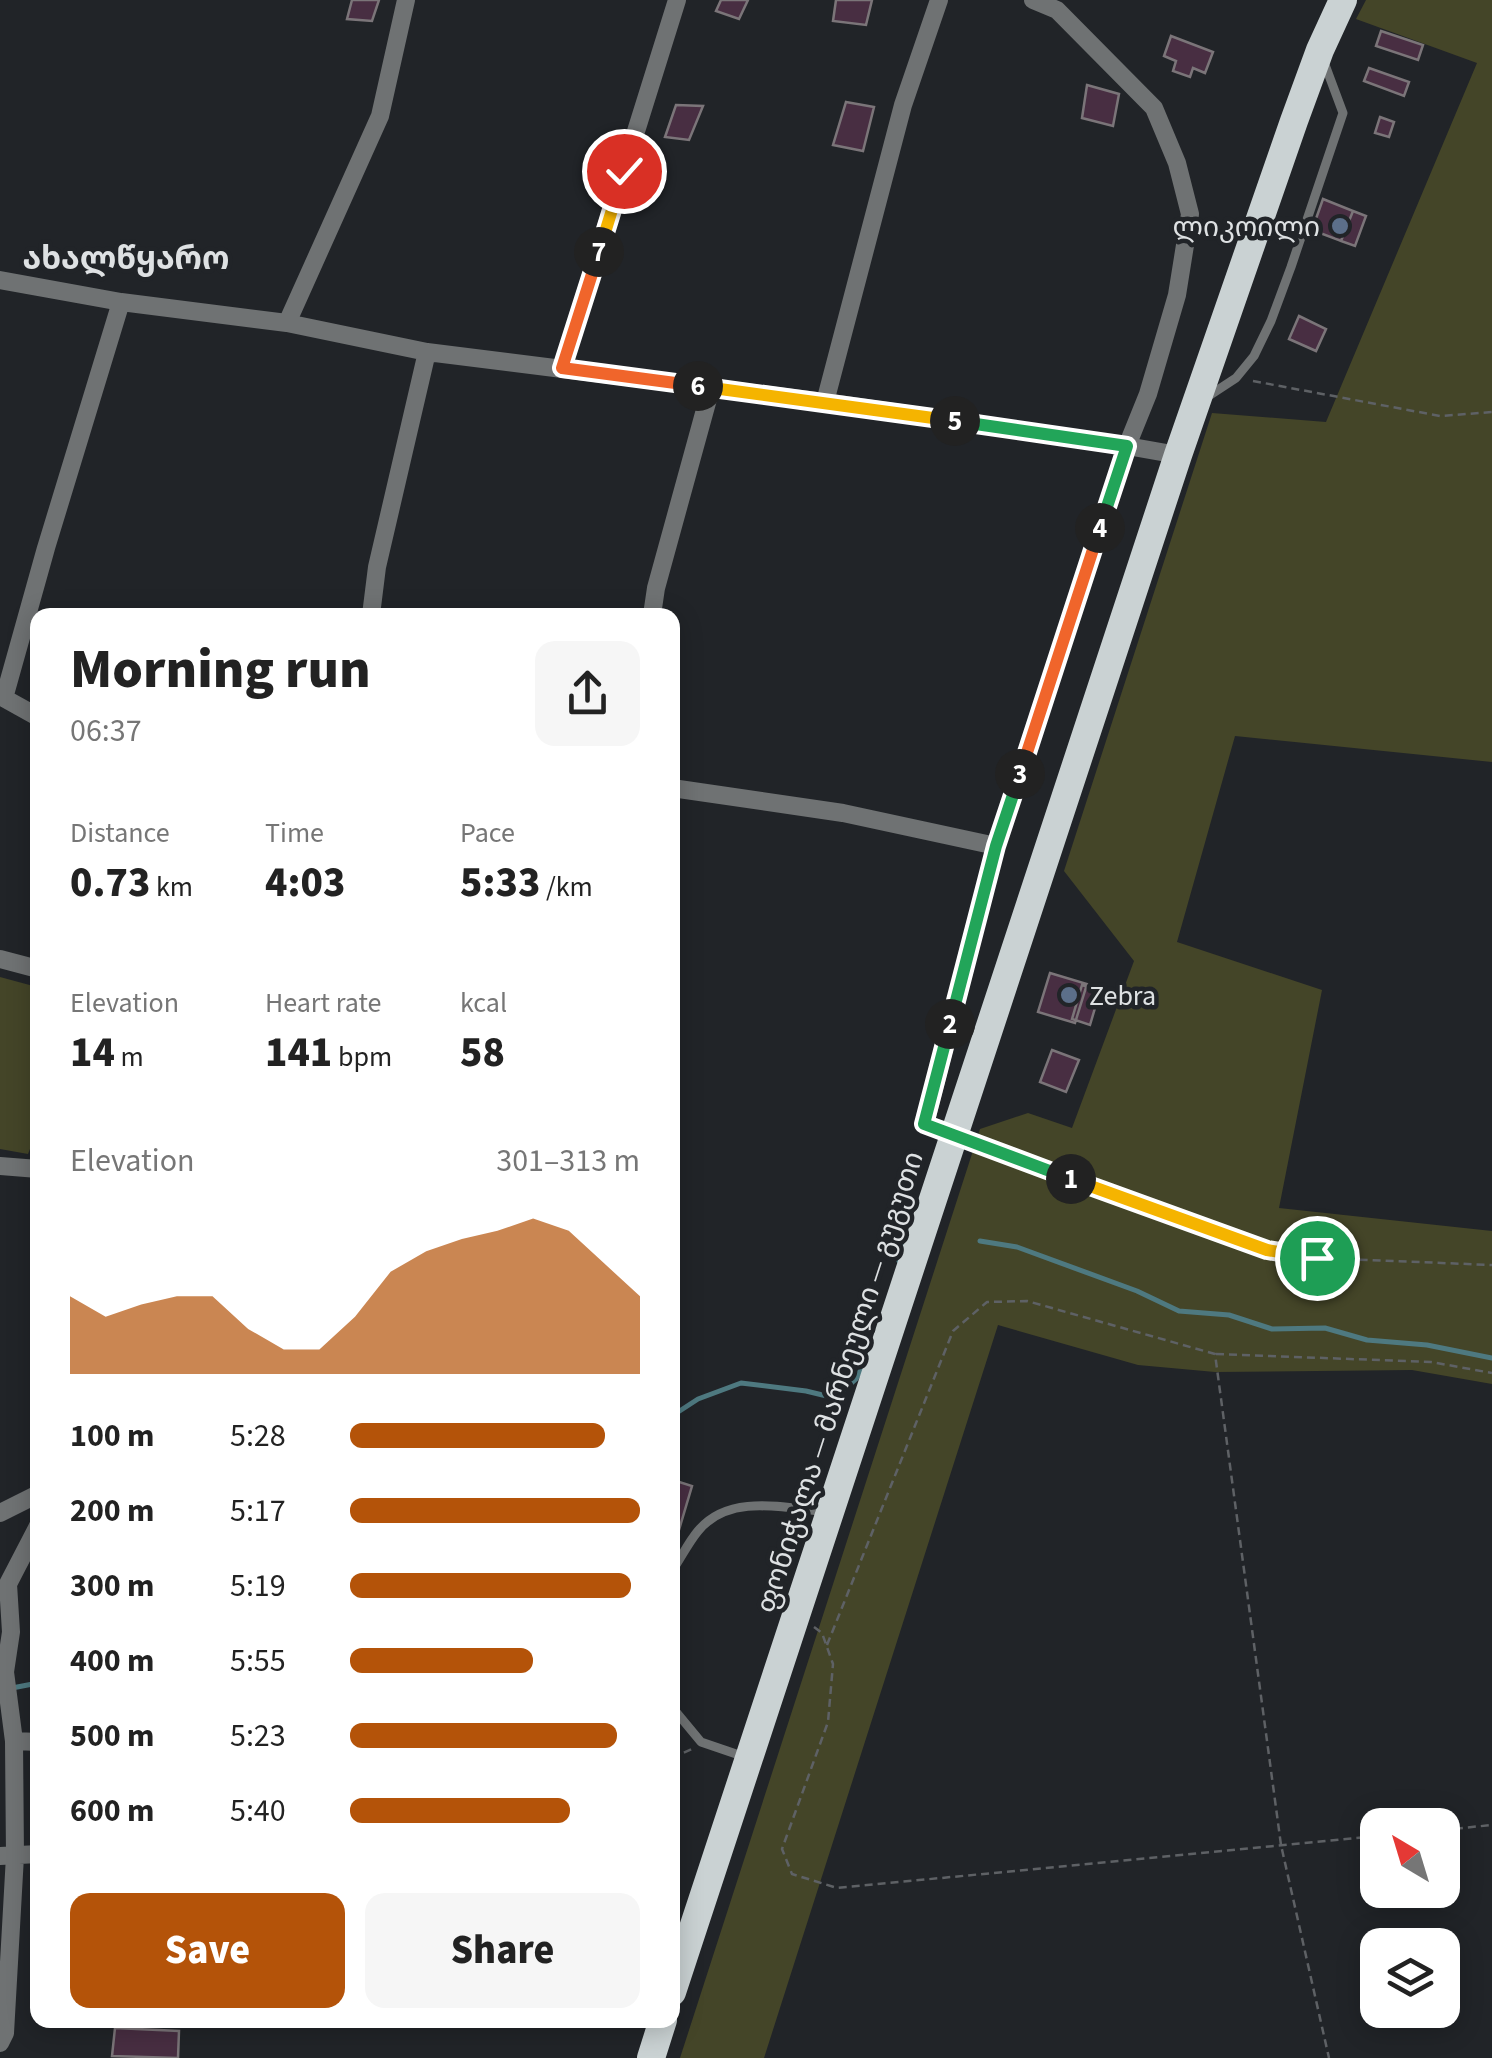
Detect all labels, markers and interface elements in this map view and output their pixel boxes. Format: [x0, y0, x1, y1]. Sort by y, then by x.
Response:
pin [582, 129, 667, 214]
icon: check [597, 144, 652, 199]
place label: ლიკოილი [1172, 207, 1320, 247]
marker: ლიკოილი [1329, 215, 1351, 237]
pin: 7 [574, 227, 624, 277]
text: 7 [592, 232, 606, 272]
district label: ახალწყარო [22, 236, 230, 282]
pin: 6 [673, 361, 723, 411]
text: 6 [691, 366, 705, 406]
pin: 5 [930, 396, 980, 446]
text: 5 [948, 401, 962, 441]
pin: 4 [1075, 503, 1125, 553]
text: 4 [1093, 508, 1107, 548]
text: Morning run [70, 631, 371, 709]
button: share [535, 641, 640, 746]
text: 06:37 [70, 708, 142, 754]
pin: 3 [995, 749, 1045, 799]
text: 3 [1013, 754, 1027, 794]
text: Distance [70, 813, 170, 853]
text: Time [265, 813, 324, 853]
text: Pace [460, 813, 515, 853]
text: 0.73 [70, 853, 150, 913]
text: 4:03 [265, 853, 345, 913]
text: 5:33 [460, 853, 540, 913]
text: km [150, 867, 193, 907]
text: /km [540, 867, 593, 907]
place label: Zebra [1089, 976, 1156, 1016]
text: Elevation [70, 983, 179, 1023]
text: Heart rate [265, 983, 381, 1023]
text: kcal [460, 983, 507, 1023]
marker: Zebra [1058, 984, 1080, 1006]
pin: 2 [925, 999, 975, 1049]
text: 2 [943, 1004, 957, 1044]
text: 14 [70, 1023, 115, 1083]
text: 141 [265, 1023, 332, 1083]
text: 58 [460, 1023, 505, 1083]
text: m [115, 1037, 144, 1077]
text: bpm [332, 1037, 392, 1077]
text: Elevation [70, 1138, 195, 1184]
text: 301–313 m [496, 1138, 640, 1184]
street label: ფონიჭალა — მარნეული — გუგუთი [746, 1146, 934, 1618]
pin: 1 [1046, 1154, 1096, 1204]
text: 1 [1064, 1159, 1078, 1199]
pin [1275, 1216, 1360, 1301]
icon: arrive [1290, 1231, 1345, 1286]
text: 100 m [70, 1413, 155, 1459]
text: 5:28 [230, 1413, 286, 1459]
text: 200 m [70, 1488, 155, 1534]
text: 5:17 [230, 1488, 286, 1534]
text: 300 m [70, 1563, 155, 1609]
text: 5:19 [230, 1563, 286, 1609]
text: 400 m [70, 1638, 155, 1684]
text: 5:55 [230, 1638, 286, 1684]
text: 500 m [70, 1713, 155, 1759]
text: 5:23 [230, 1713, 286, 1759]
text: 600 m [70, 1788, 155, 1834]
text: 5:40 [230, 1788, 286, 1834]
north arrow [1360, 1808, 1460, 1908]
map controls [1360, 1808, 1460, 2028]
button: Save [70, 1893, 345, 2008]
button: Share [365, 1893, 640, 2008]
button: layers [1360, 1928, 1460, 2028]

